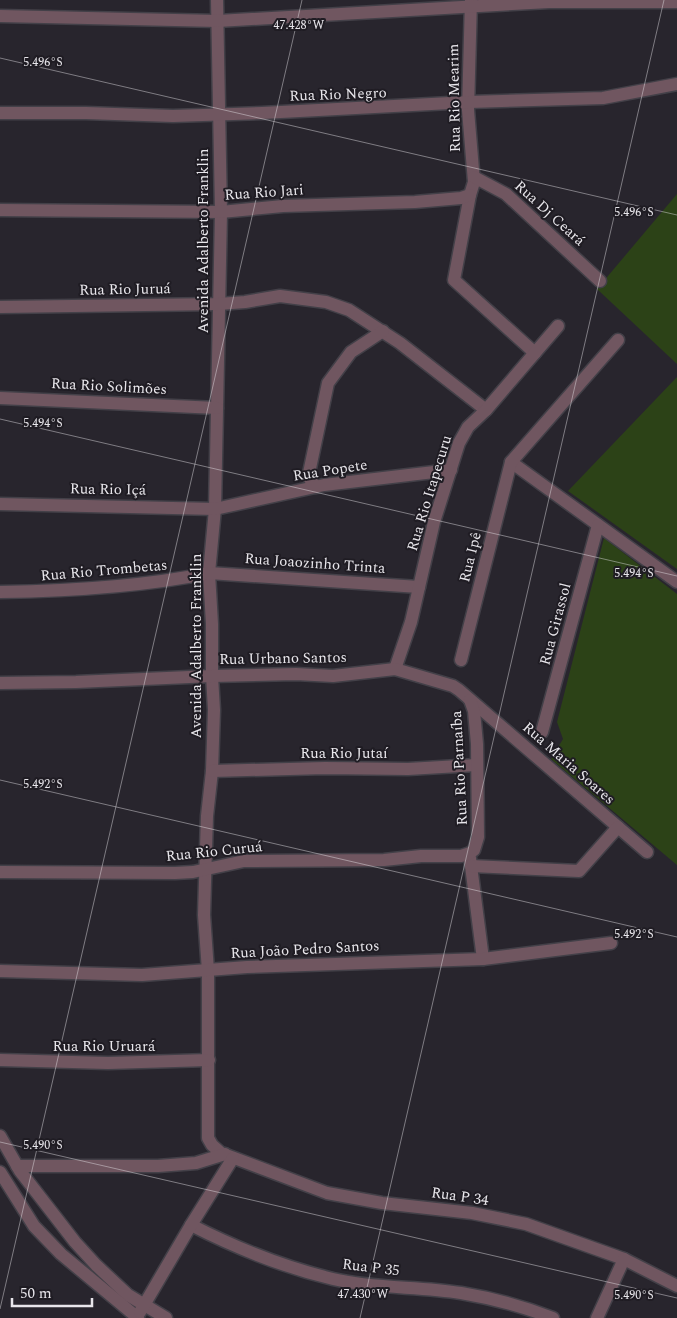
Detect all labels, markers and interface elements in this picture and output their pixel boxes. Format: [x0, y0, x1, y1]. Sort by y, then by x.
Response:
text: 47.428°W [274, 16, 325, 35]
street label: Rua Rio Mearim [442, 43, 467, 152]
text: 5.496°S [23, 53, 63, 72]
street label: Rua Rio Negro [289, 81, 387, 108]
street label: Avenida Adalberto Franklin [192, 148, 215, 333]
street label: Rua Dj Ceará [509, 175, 591, 252]
street label: Rua Rio Jari [224, 178, 304, 207]
text: 5.496°S [614, 203, 654, 222]
street label: Rua Rio Juruá [79, 277, 172, 302]
street label: Rua Rio Solimões [50, 372, 168, 401]
text: 5.494°S [23, 414, 63, 433]
street label: Rua Rio Itapecuru [401, 432, 458, 554]
street label: Rua Popete [291, 453, 369, 488]
street label: Rua Rio Içá [70, 477, 147, 502]
street label: Rua Ipê [453, 530, 488, 585]
street label: Rua Joaozinho Trinta [244, 547, 387, 580]
street label: Rua Rio Trombetas [40, 553, 168, 587]
street label: Avenida Adalberto Franklin [185, 553, 208, 738]
text: 5.494°S [614, 564, 654, 583]
street label: Rua Girassol [533, 580, 578, 668]
street label: Rua Urbano Santos [219, 646, 347, 671]
street label: Rua Rio Parnaíba [445, 709, 474, 826]
street label: Rua Maria Soares [517, 717, 620, 810]
street label: Rua Rio Jutaí [300, 742, 389, 765]
text: 5.492°S [23, 775, 63, 794]
street label: Rua Rio Curuá [165, 835, 264, 868]
text: 5.492°S [614, 925, 654, 944]
street label: Rua João Pedro Santos [230, 934, 380, 965]
street label: Rua Rio Uruará [53, 1035, 156, 1058]
text: 5.490°S [23, 1136, 63, 1155]
street label: Rua P 34 [430, 1181, 491, 1212]
street label: Rua P 35 [341, 1253, 401, 1282]
scale bar [12, 1276, 92, 1308]
text: 50 m [20, 1282, 52, 1305]
text: 47.430°W [338, 1285, 389, 1304]
text: 5.490°S [614, 1286, 654, 1305]

